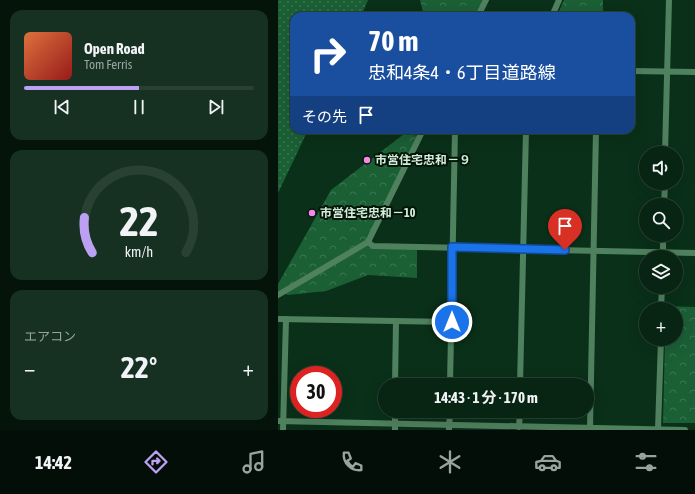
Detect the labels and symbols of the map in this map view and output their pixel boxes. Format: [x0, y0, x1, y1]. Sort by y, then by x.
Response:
place label: 市営住宅忠和－９ [375, 153, 471, 167]
marker: 市営住宅忠和－９ [362, 155, 372, 165]
place label: 市営住宅忠和－10 [320, 206, 416, 220]
marker: 市営住宅忠和－10 [307, 208, 317, 218]
pin [548, 209, 582, 250]
position arrow [431, 301, 473, 343]
speed limit sign: 30 [290, 366, 342, 418]

